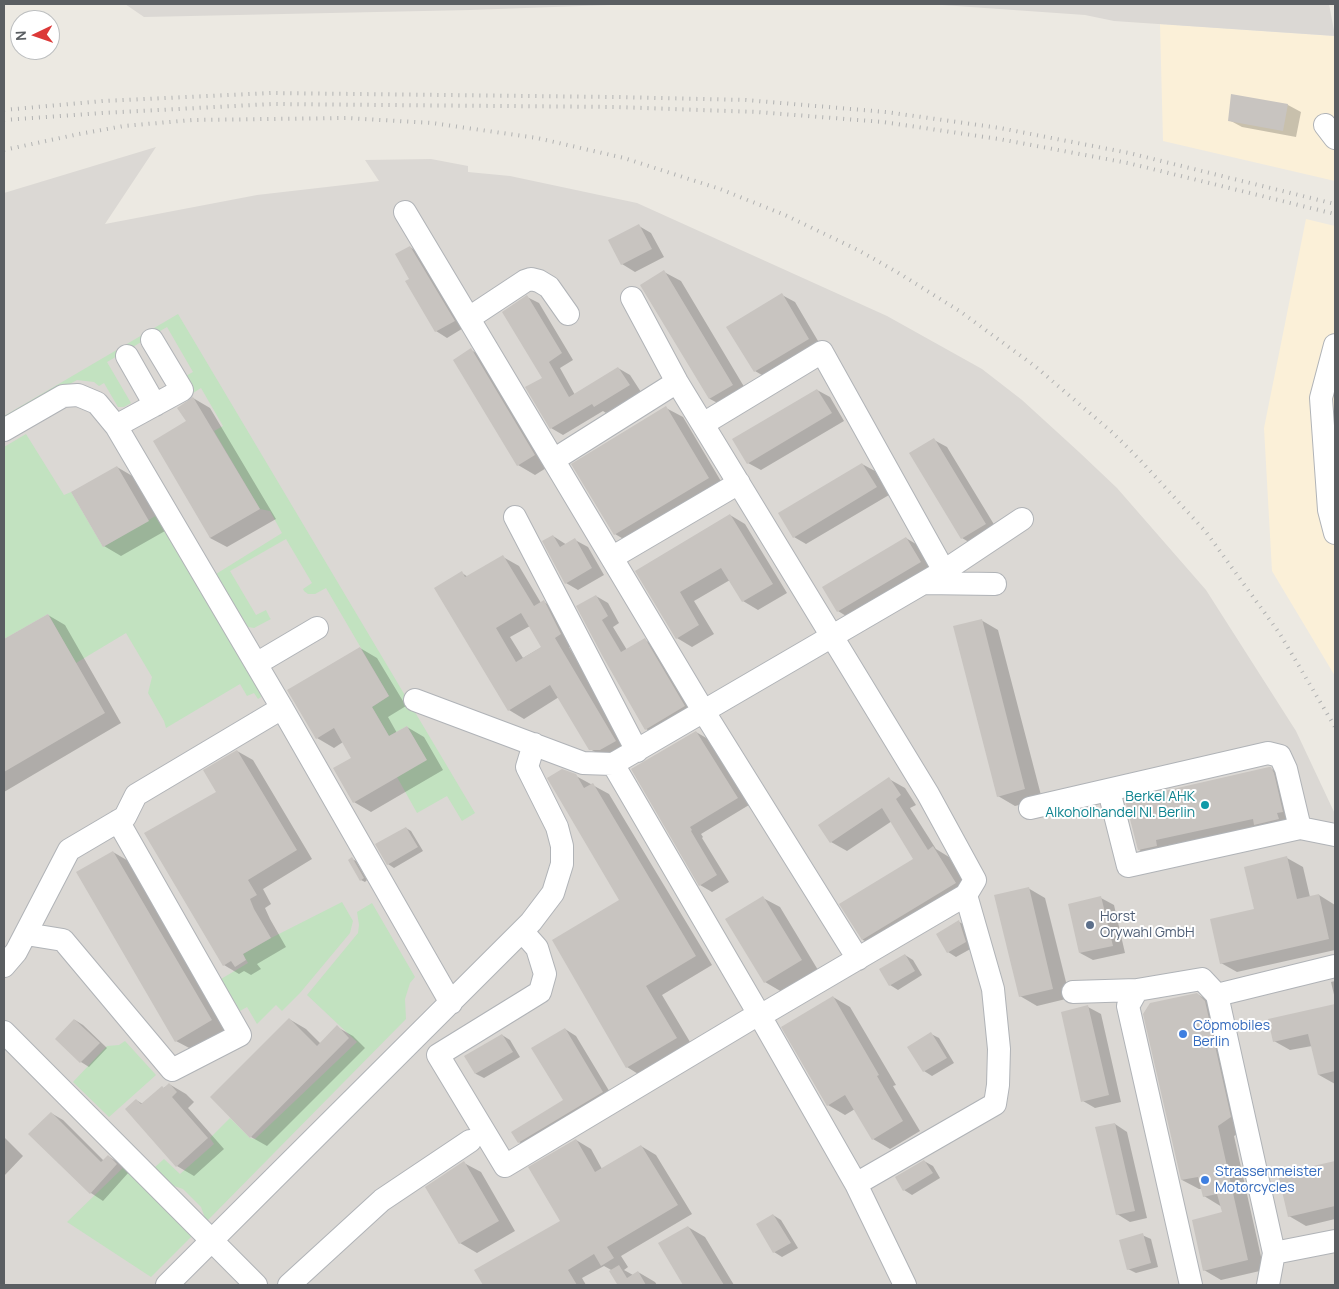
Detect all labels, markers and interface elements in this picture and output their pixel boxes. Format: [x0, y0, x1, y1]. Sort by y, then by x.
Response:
north arrow [10, 10, 60, 60]
text: N [11, 30, 30, 41]
place label: Berkel AHK Alkoholhandel Nl. Berlin [1045, 789, 1195, 822]
marker: Berkel AHK Alkoholhandel Nl. Berlin [1199, 799, 1211, 811]
place label: Horst Orywahl GmbH [1100, 909, 1195, 942]
marker: Horst Orywahl GmbH [1084, 919, 1096, 931]
place label: Cöpmobiles Berlin [1193, 1018, 1270, 1050]
marker: Cöpmobiles Berlin [1177, 1028, 1189, 1040]
place label: Strassenmeister Motorcycles [1215, 1164, 1322, 1196]
marker: Strassenmeister Motorcycles [1199, 1174, 1211, 1186]

